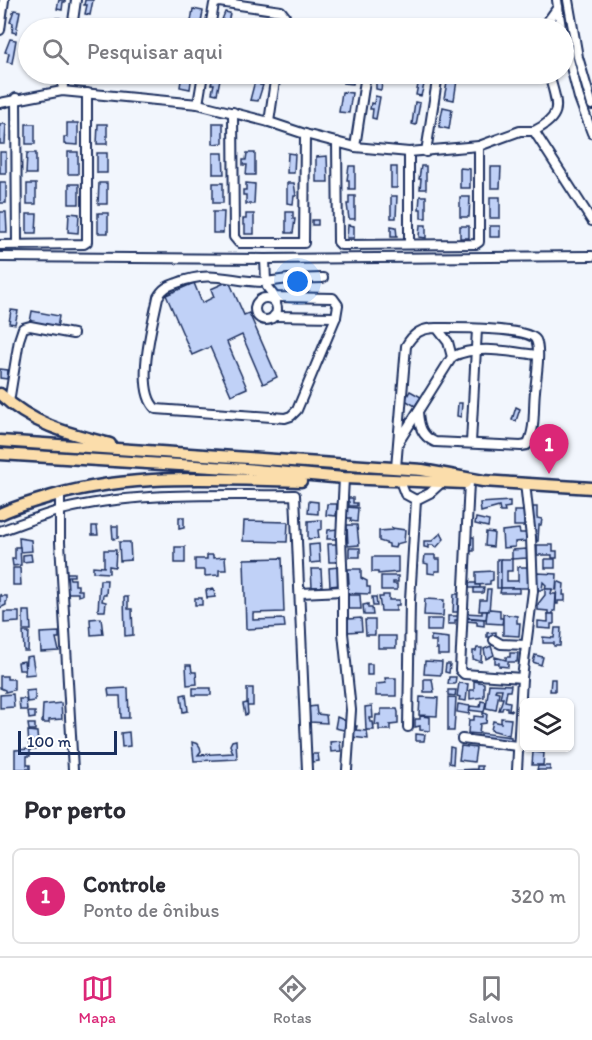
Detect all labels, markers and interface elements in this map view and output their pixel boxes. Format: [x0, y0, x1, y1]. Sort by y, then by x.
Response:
search box [18, 18, 574, 84]
icon: search [39, 35, 72, 68]
text: Pesquisar aqui [87, 38, 223, 65]
your location [283, 267, 312, 296]
pin: 1 [530, 424, 568, 474]
map controls [520, 698, 574, 752]
button: layers [520, 698, 574, 752]
scale bar [18, 728, 117, 756]
text: 100 m [27, 732, 71, 751]
text: Por perto [24, 793, 126, 825]
text: Controle [83, 871, 166, 898]
text: 1 [41, 884, 50, 908]
text: 320 m [511, 884, 566, 908]
text: Ponto de ônibus [83, 898, 220, 922]
tab: Mapa [79, 972, 116, 1027]
tab: Rotas [273, 972, 312, 1027]
tab: Salvos [469, 972, 513, 1027]

